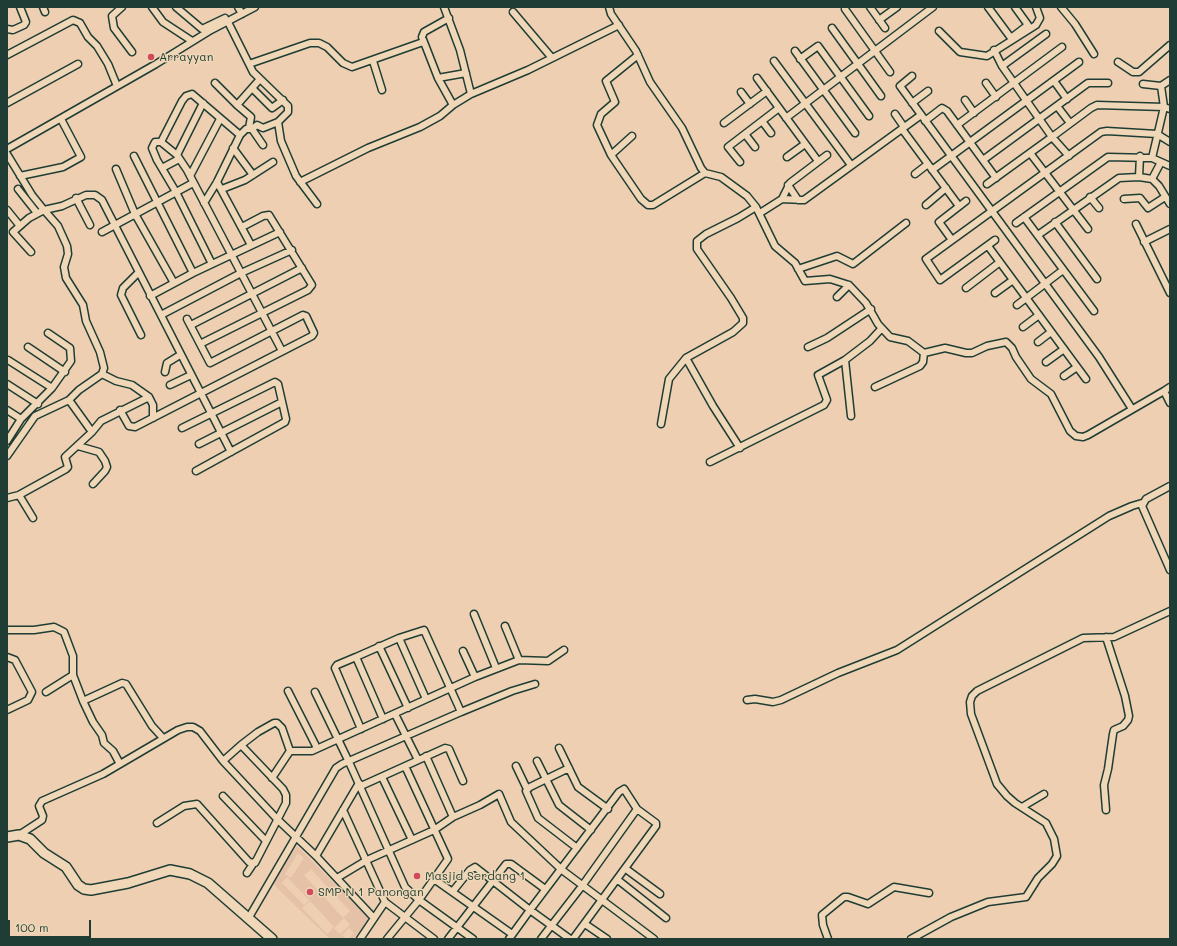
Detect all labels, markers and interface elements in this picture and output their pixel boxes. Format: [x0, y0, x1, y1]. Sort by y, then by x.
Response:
place label: Arrayyan [159, 50, 213, 64]
marker: Arrayyan [146, 52, 156, 62]
place label: Masjid Serdang 1 [425, 869, 525, 883]
marker: Masjid Serdang 1 [412, 871, 422, 881]
place label: SMP N 1 Panongan [318, 885, 424, 899]
marker: SMP N 1 Panongan [305, 887, 315, 897]
scale bar [10, 912, 93, 938]
text: 100 m [15, 919, 49, 935]

